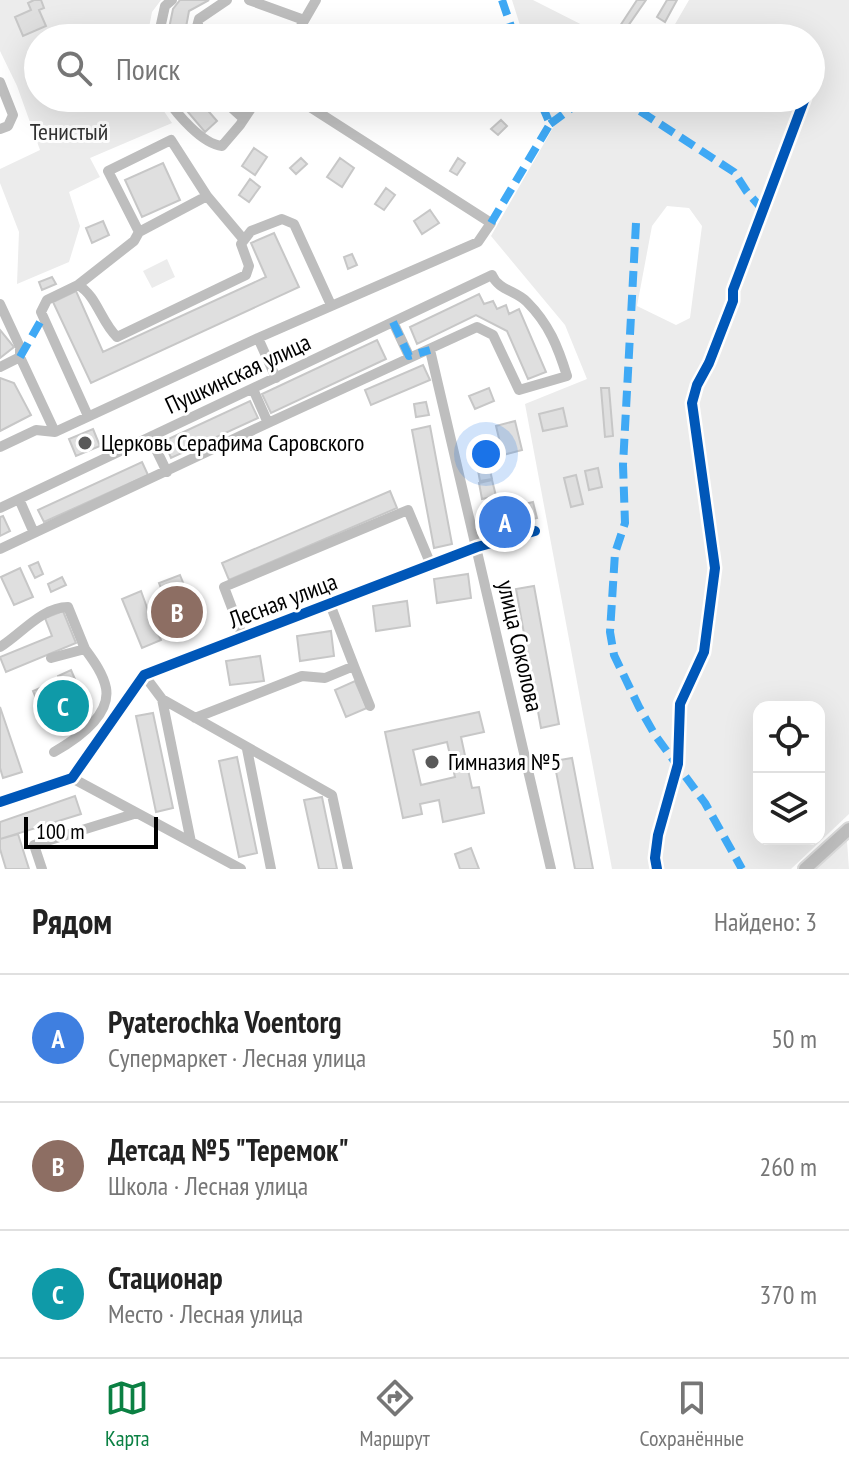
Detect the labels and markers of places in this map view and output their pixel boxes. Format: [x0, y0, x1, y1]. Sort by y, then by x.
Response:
place label: Церковь Серафима Саровского [101, 427, 364, 458]
marker: Церковь Серафима Саровского [76, 434, 94, 452]
pin: A [479, 492, 531, 552]
pin: B [151, 582, 203, 642]
pin: C [37, 676, 89, 736]
place label: Гимназия №5 [448, 746, 561, 777]
marker: Гимназия №5 [423, 753, 441, 771]

